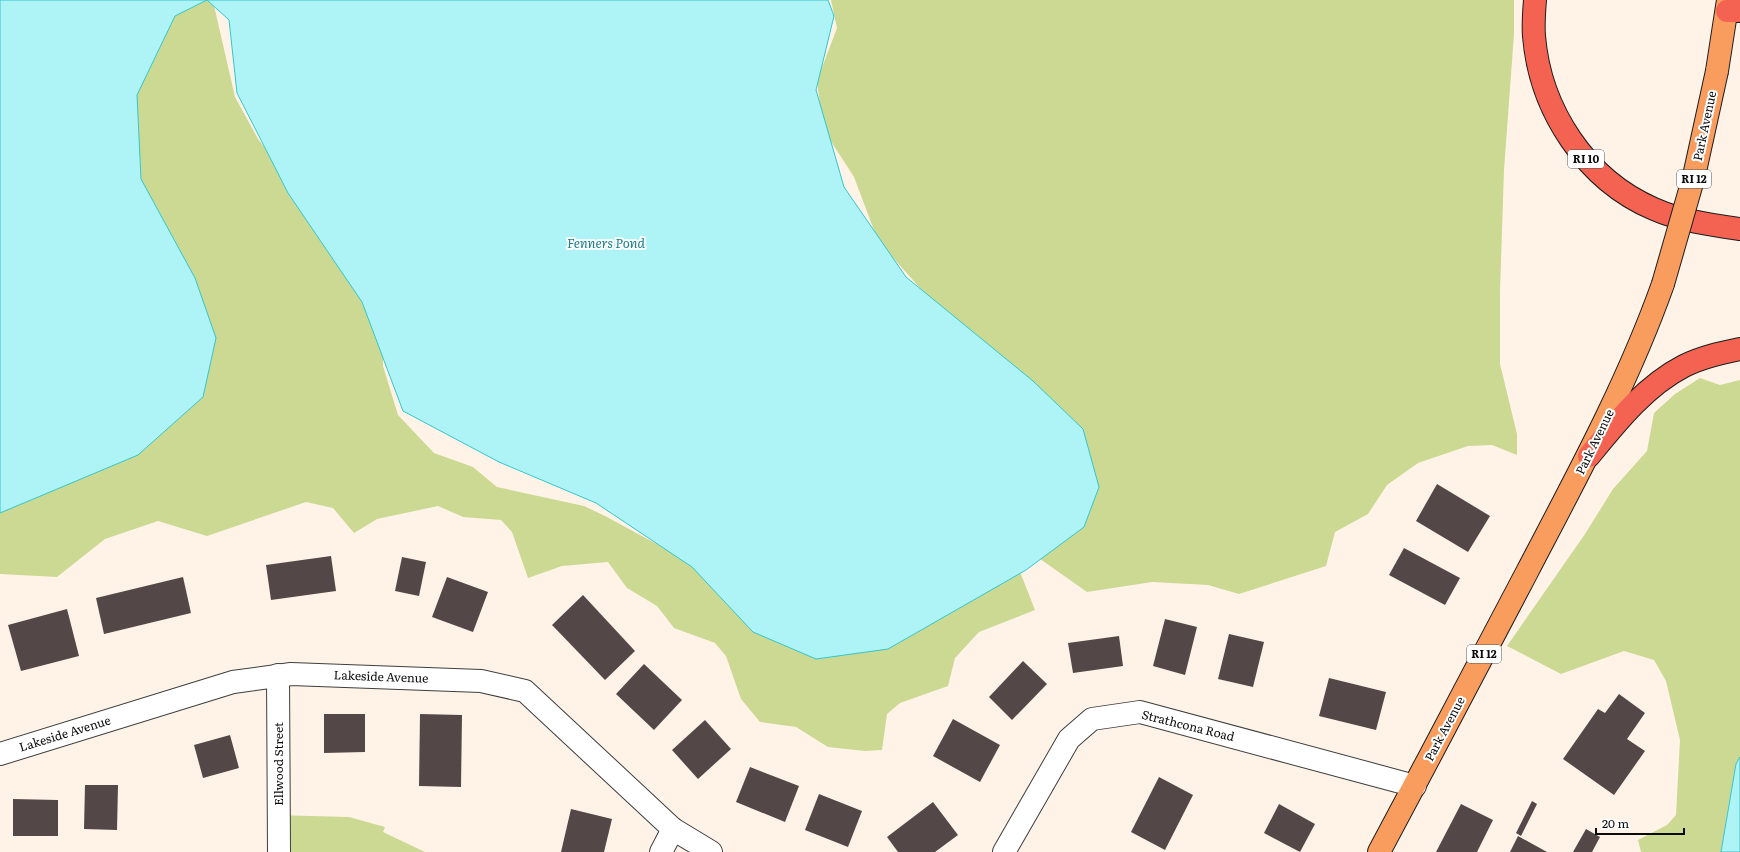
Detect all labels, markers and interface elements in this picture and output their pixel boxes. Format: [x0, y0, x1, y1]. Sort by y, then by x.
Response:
street label: Park Avenue [1688, 89, 1720, 162]
road number: RI 10 [1568, 150, 1604, 168]
road number: RI 12 [1677, 170, 1711, 188]
water label: Fenners Pond [567, 233, 646, 252]
street label: Park Avenue [1570, 406, 1618, 477]
road number: RI 12 [1467, 645, 1501, 663]
street label: Lakeside Avenue [333, 665, 429, 687]
street label: Park Avenue [1420, 693, 1469, 764]
street label: Strathcona Road [1140, 705, 1237, 745]
street label: Lakeside Avenue [17, 711, 113, 756]
street label: Ellwood Street [269, 722, 287, 806]
scale bar [1596, 810, 1684, 836]
text: 20 m [1602, 814, 1629, 832]

